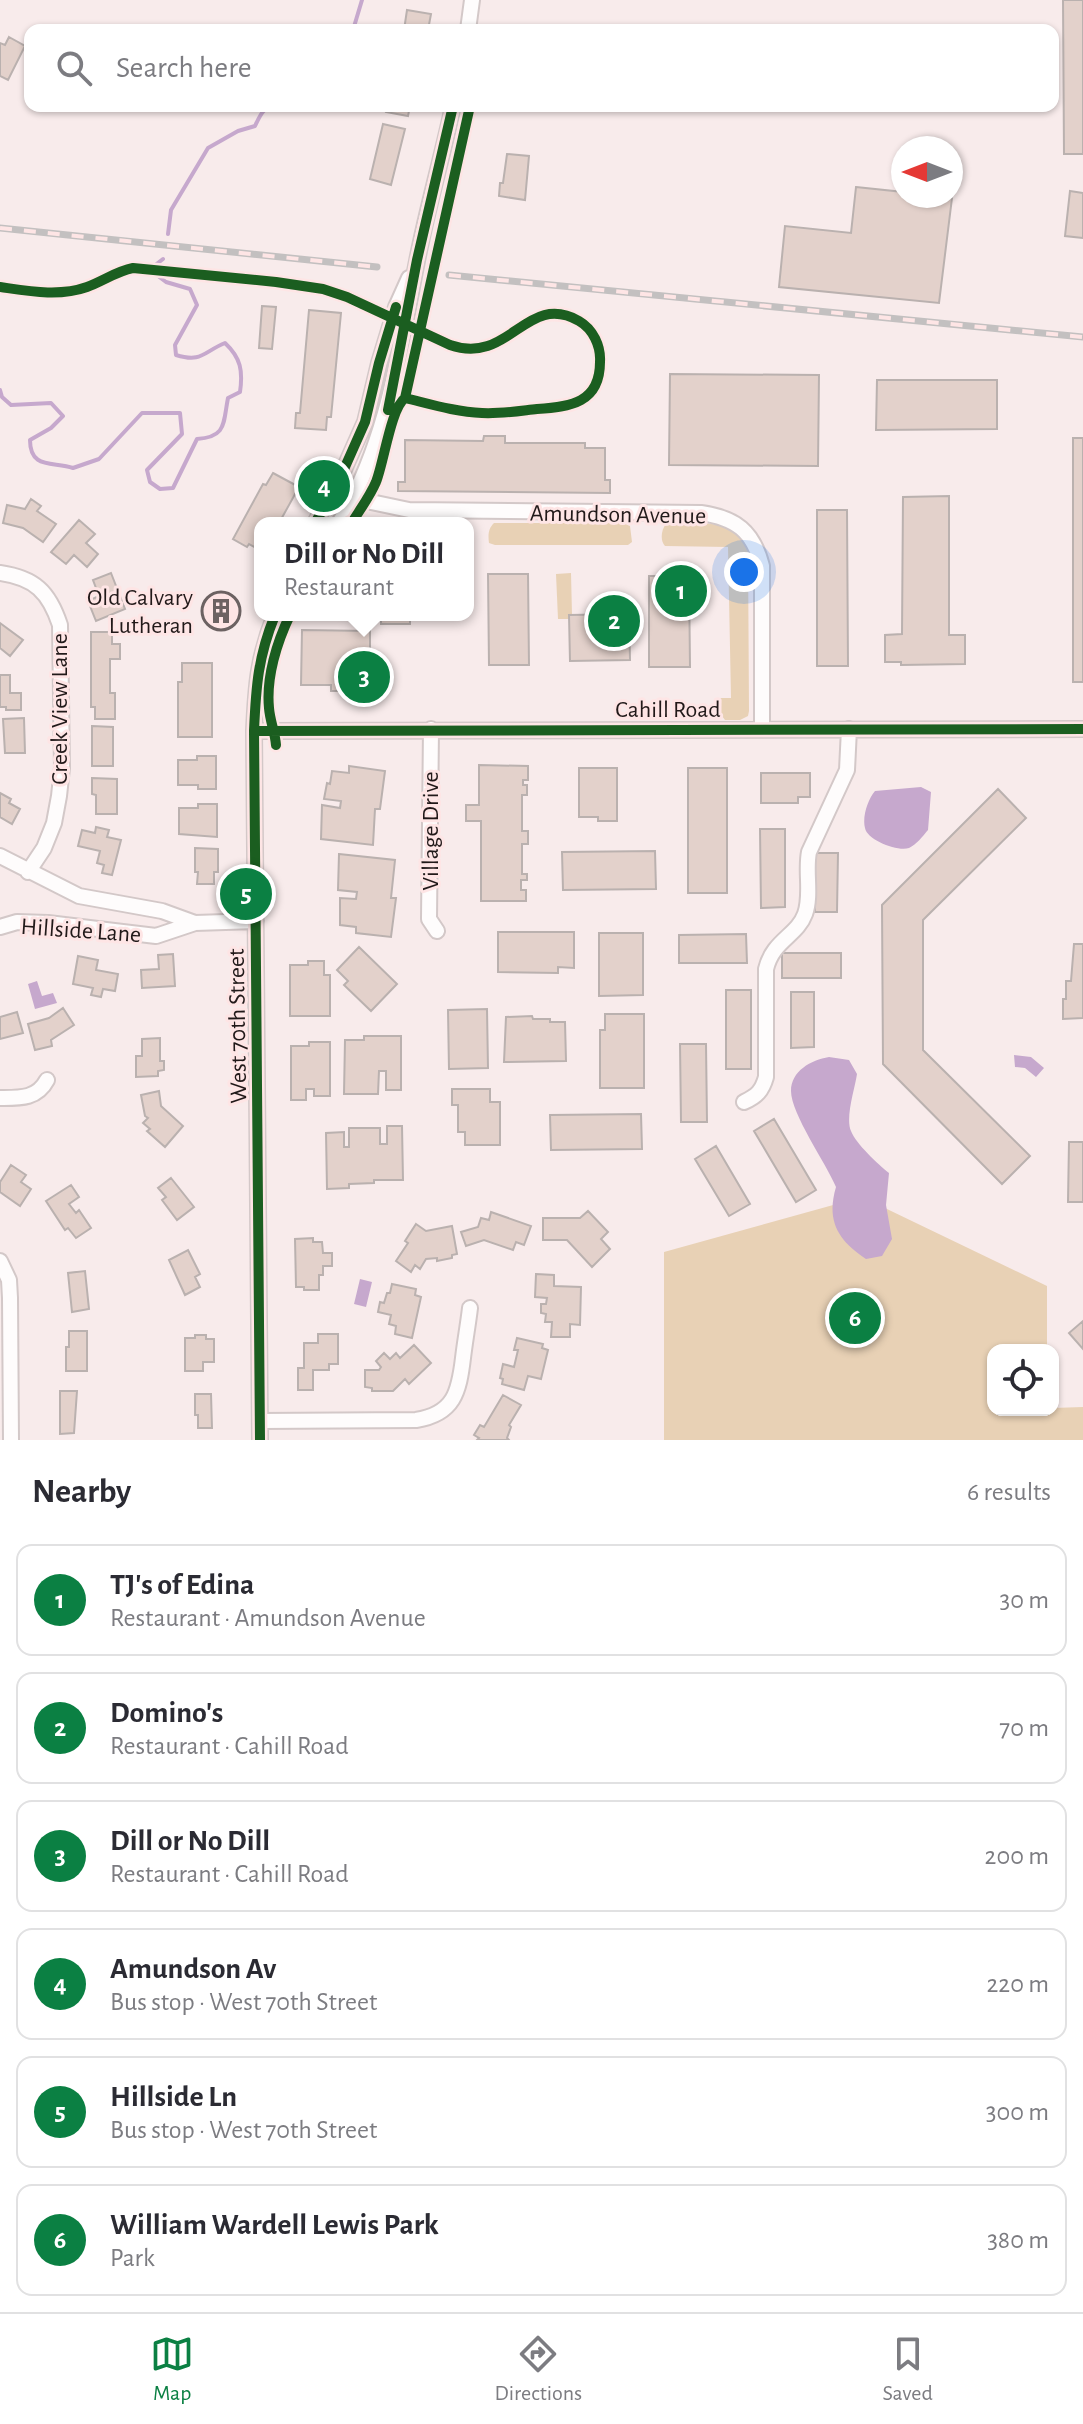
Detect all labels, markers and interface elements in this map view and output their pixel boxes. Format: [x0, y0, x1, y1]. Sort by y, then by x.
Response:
search box [24, 24, 1059, 112]
icon: search [52, 46, 96, 90]
text: Search here [116, 53, 252, 83]
north arrow [891, 136, 963, 208]
pin: 4 [298, 456, 350, 516]
street label: Amundson Avenue [530, 501, 706, 529]
popup [254, 517, 474, 621]
text: Dill or No Dill [284, 539, 444, 569]
your location [724, 552, 764, 592]
pin: 1 [655, 561, 707, 621]
text: Restaurant [284, 574, 394, 600]
place label: Old Calvary Lutheran [87, 586, 193, 638]
building icon: Old Calvary Lutheran [200, 590, 242, 632]
pin: 2 [588, 591, 640, 651]
street label: Creek View Lane [48, 633, 72, 785]
pin: 3 [338, 647, 390, 707]
street label: Cahill Road [615, 698, 721, 722]
street label: Village Drive [419, 772, 443, 890]
pin: 5 [220, 864, 272, 924]
street label: Hillside Lane [20, 915, 142, 947]
street label: West 70th Street [225, 948, 251, 1104]
pin: 6 [829, 1288, 881, 1348]
map controls [987, 1344, 1059, 1416]
button: locate [987, 1344, 1059, 1416]
text: Nearby [32, 1475, 131, 1509]
text: 6 results [967, 1479, 1051, 1505]
text: TJ's of Edina [110, 1570, 254, 1600]
text: 1 [55, 1587, 65, 1613]
text: 30 m [999, 1587, 1049, 1613]
text: Restaurant · Amundson Avenue [110, 1605, 426, 1631]
text: Domino's [110, 1698, 223, 1728]
text: 2 [54, 1715, 66, 1741]
text: 70 m [999, 1715, 1049, 1741]
text: Restaurant · Cahill Road [110, 1733, 349, 1759]
text: Dill or No Dill [110, 1826, 270, 1856]
text: 3 [54, 1843, 66, 1869]
text: 200 m [985, 1843, 1049, 1869]
text: Restaurant · Cahill Road [110, 1861, 349, 1887]
text: Amundson Av [110, 1954, 276, 1984]
text: 4 [53, 1971, 67, 1997]
text: 220 m [987, 1971, 1049, 1997]
text: Bus stop · West 70th Street [110, 1989, 377, 2015]
text: Hillside Ln [110, 2082, 237, 2112]
text: 5 [54, 2099, 66, 2125]
text: 300 m [986, 2099, 1049, 2125]
text: Bus stop · West 70th Street [110, 2117, 377, 2143]
text: William Wardell Lewis Park [110, 2210, 439, 2240]
text: 6 [54, 2227, 66, 2253]
text: 380 m [987, 2227, 1049, 2253]
text: Park [110, 2245, 155, 2271]
tab: Map [150, 2332, 194, 2406]
tab: Directions [494, 2332, 582, 2406]
tab: Saved [882, 2332, 933, 2406]

